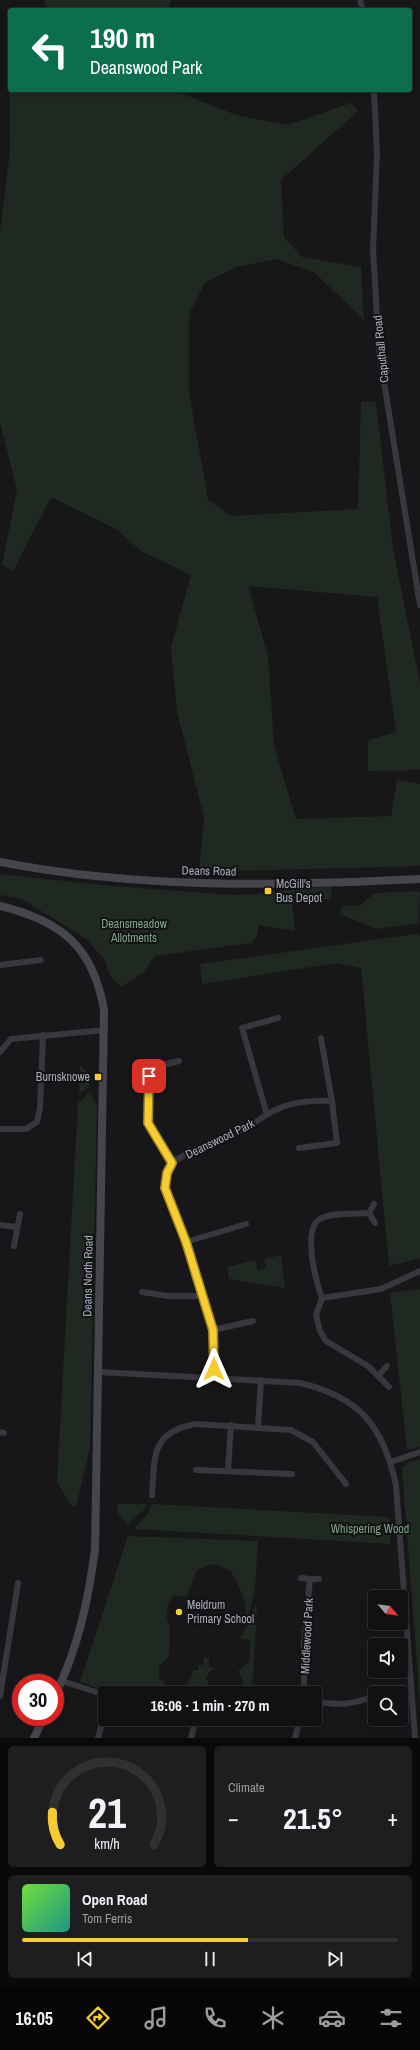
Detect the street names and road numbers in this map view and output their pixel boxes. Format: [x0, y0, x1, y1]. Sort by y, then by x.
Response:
street label: Caputhall Road [369, 314, 393, 384]
street label: Deans Road [182, 863, 236, 879]
street label: Deanswood Park [183, 1115, 257, 1163]
street label: Deans North Road [79, 1235, 97, 1317]
street label: Middlewood Park [297, 1598, 317, 1674]

